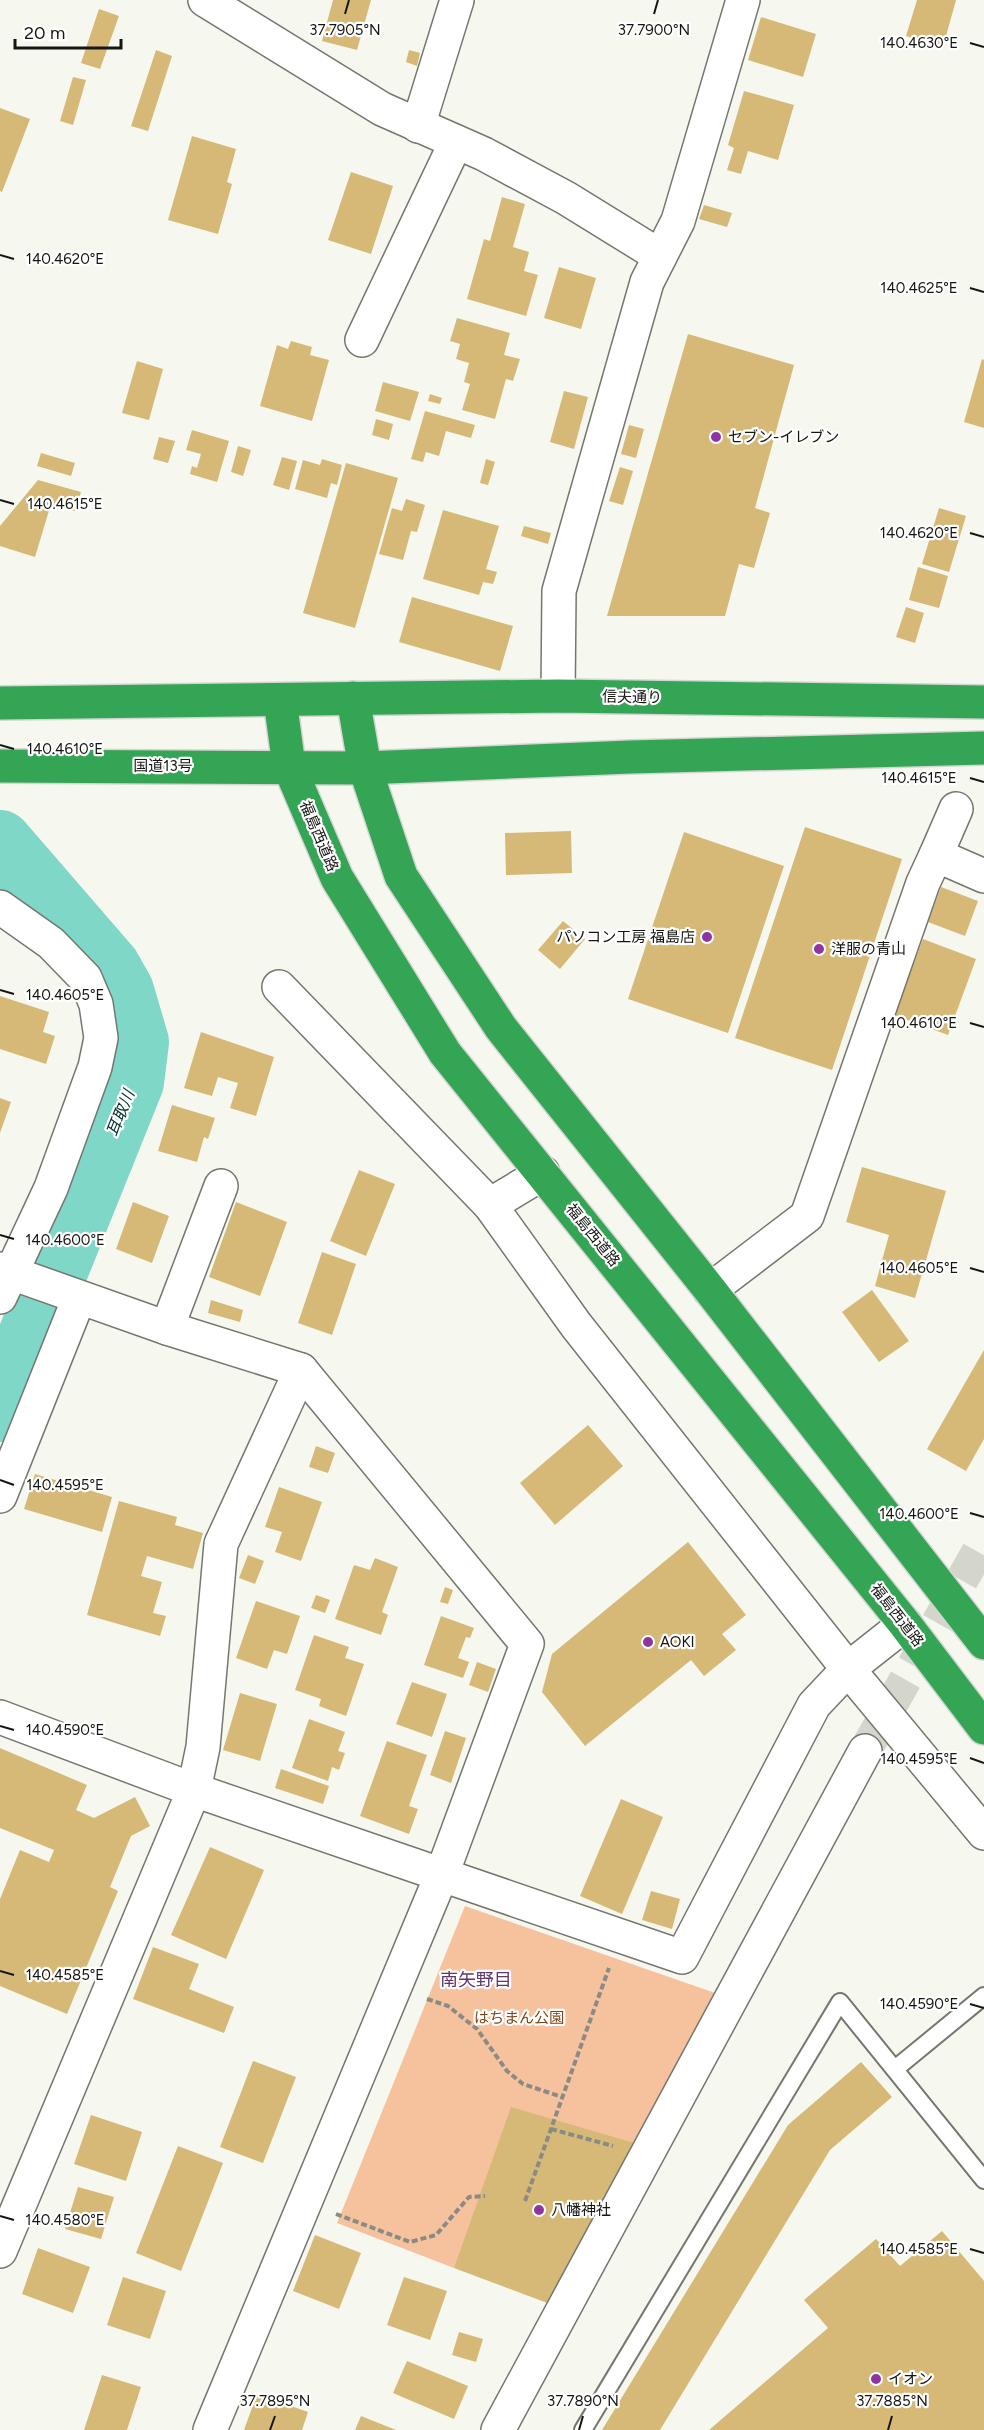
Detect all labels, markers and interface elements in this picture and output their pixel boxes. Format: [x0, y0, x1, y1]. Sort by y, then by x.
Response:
scale bar [15, 12, 122, 50]
text: 37.7905°N [309, 21, 381, 39]
text: 37.7900°N [618, 21, 690, 39]
text: 20 m [24, 22, 65, 44]
text: 140.4630°E [880, 34, 958, 52]
text: 140.4620°E [26, 250, 104, 268]
text: 140.4625°E [880, 279, 958, 297]
place label: セブン-イレブン [728, 428, 839, 446]
marker: セブン-イレブン [709, 430, 723, 444]
text: 140.4615°E [27, 495, 103, 513]
text: 140.4620°E [880, 524, 958, 542]
street label: 信夫通り [602, 687, 662, 707]
text: 140.4610°E [27, 740, 103, 758]
street label: 国道13号 [133, 757, 193, 775]
text: 140.4615°E [881, 769, 957, 787]
street label: 福島西道路 [296, 798, 342, 874]
place label: パソコン工房 福島店 [556, 928, 695, 946]
marker: パソコン工房 福島店 [700, 930, 714, 944]
place label: 洋服の青山 [831, 940, 906, 958]
marker: 洋服の青山 [812, 942, 826, 956]
text: 140.4605°E [26, 986, 104, 1004]
text: 140.4610°E [881, 1014, 957, 1032]
water label: 耳取川 [103, 1086, 139, 1139]
street label: 福島西道路 [562, 1200, 624, 1270]
text: 140.4600°E [25, 1231, 105, 1249]
text: 140.4605°E [880, 1259, 958, 1277]
text: 140.4595°E [26, 1476, 104, 1494]
text: 140.4600°E [879, 1505, 959, 1523]
street label: 福島西道路 [867, 1580, 927, 1650]
place label: AOKI [660, 1633, 695, 1651]
marker: AOKI [641, 1635, 655, 1649]
text: 140.4590°E [26, 1721, 104, 1739]
text: 140.4595°E [880, 1750, 958, 1768]
text: 140.4585°E [26, 1966, 104, 1984]
district label: 南矢野目 [440, 1969, 512, 1991]
text: 140.4590°E [880, 1995, 958, 2013]
park label: はちまん公園 [474, 2009, 564, 2027]
place label: 八幡神社 [551, 2201, 611, 2219]
marker: 八幡神社 [532, 2203, 546, 2217]
text: 140.4580°E [25, 2211, 105, 2229]
text: 140.4585°E [880, 2240, 958, 2258]
place label: イオン [888, 2370, 933, 2388]
marker: イオン [869, 2372, 883, 2386]
text: 37.7895°N [240, 2392, 310, 2410]
text: 37.7890°N [547, 2392, 619, 2410]
text: 37.7885°N [856, 2392, 928, 2410]

